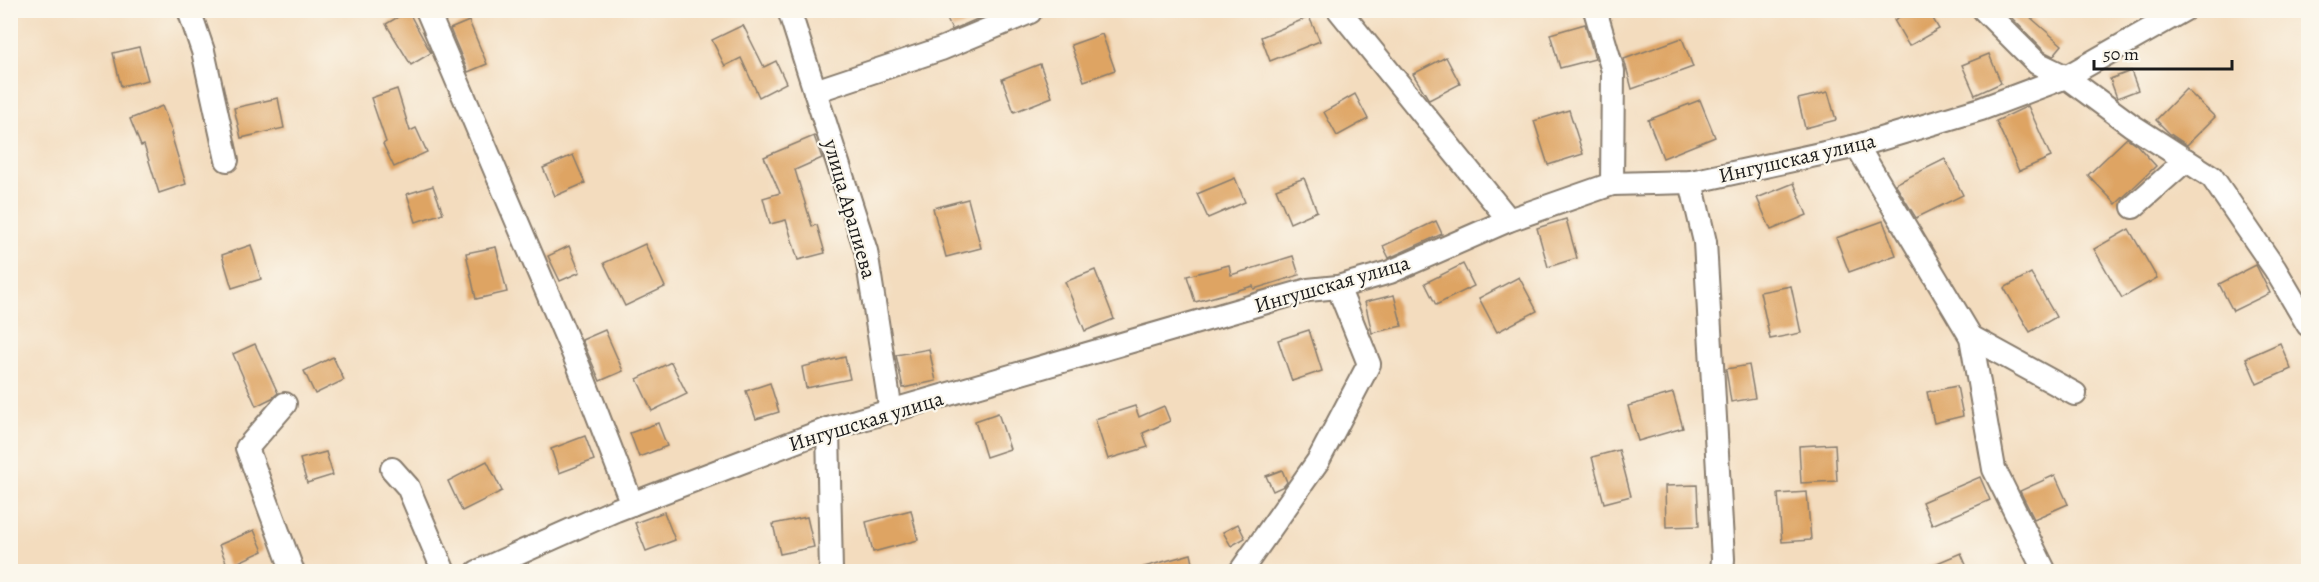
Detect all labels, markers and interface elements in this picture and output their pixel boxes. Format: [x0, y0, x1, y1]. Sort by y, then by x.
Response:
scale bar [2094, 33, 2232, 71]
text: 50 m [2103, 42, 2139, 66]
street label: Ингушская улица [1716, 126, 1879, 190]
street label: улица Арапиева [816, 135, 883, 282]
street label: Ингушская улица [1251, 248, 1413, 320]
street label: Ингушская улица [785, 384, 947, 458]

